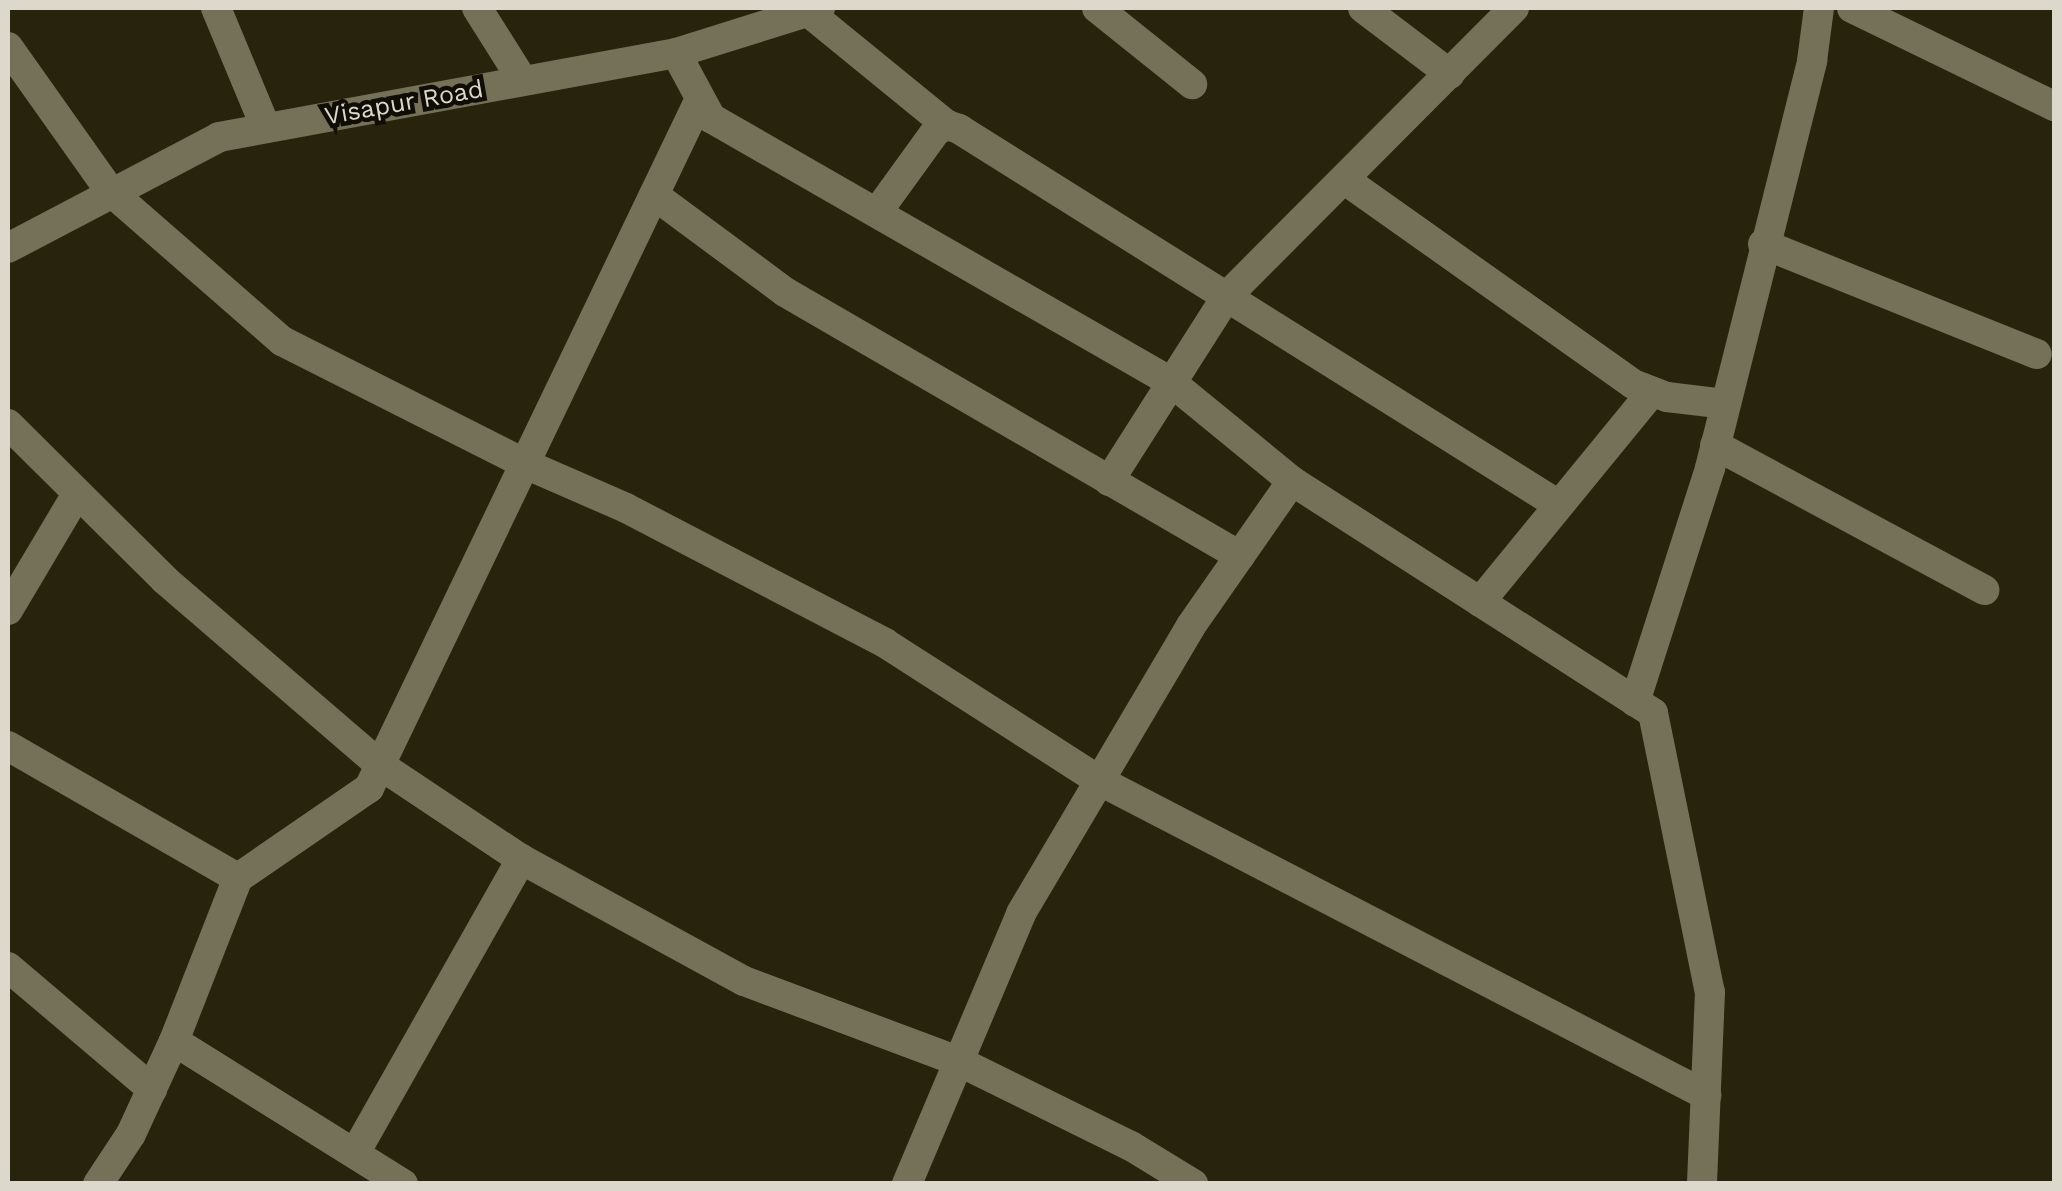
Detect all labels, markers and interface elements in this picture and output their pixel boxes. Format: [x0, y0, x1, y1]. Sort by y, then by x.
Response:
street label: Visapur Road [322, 74, 486, 132]

